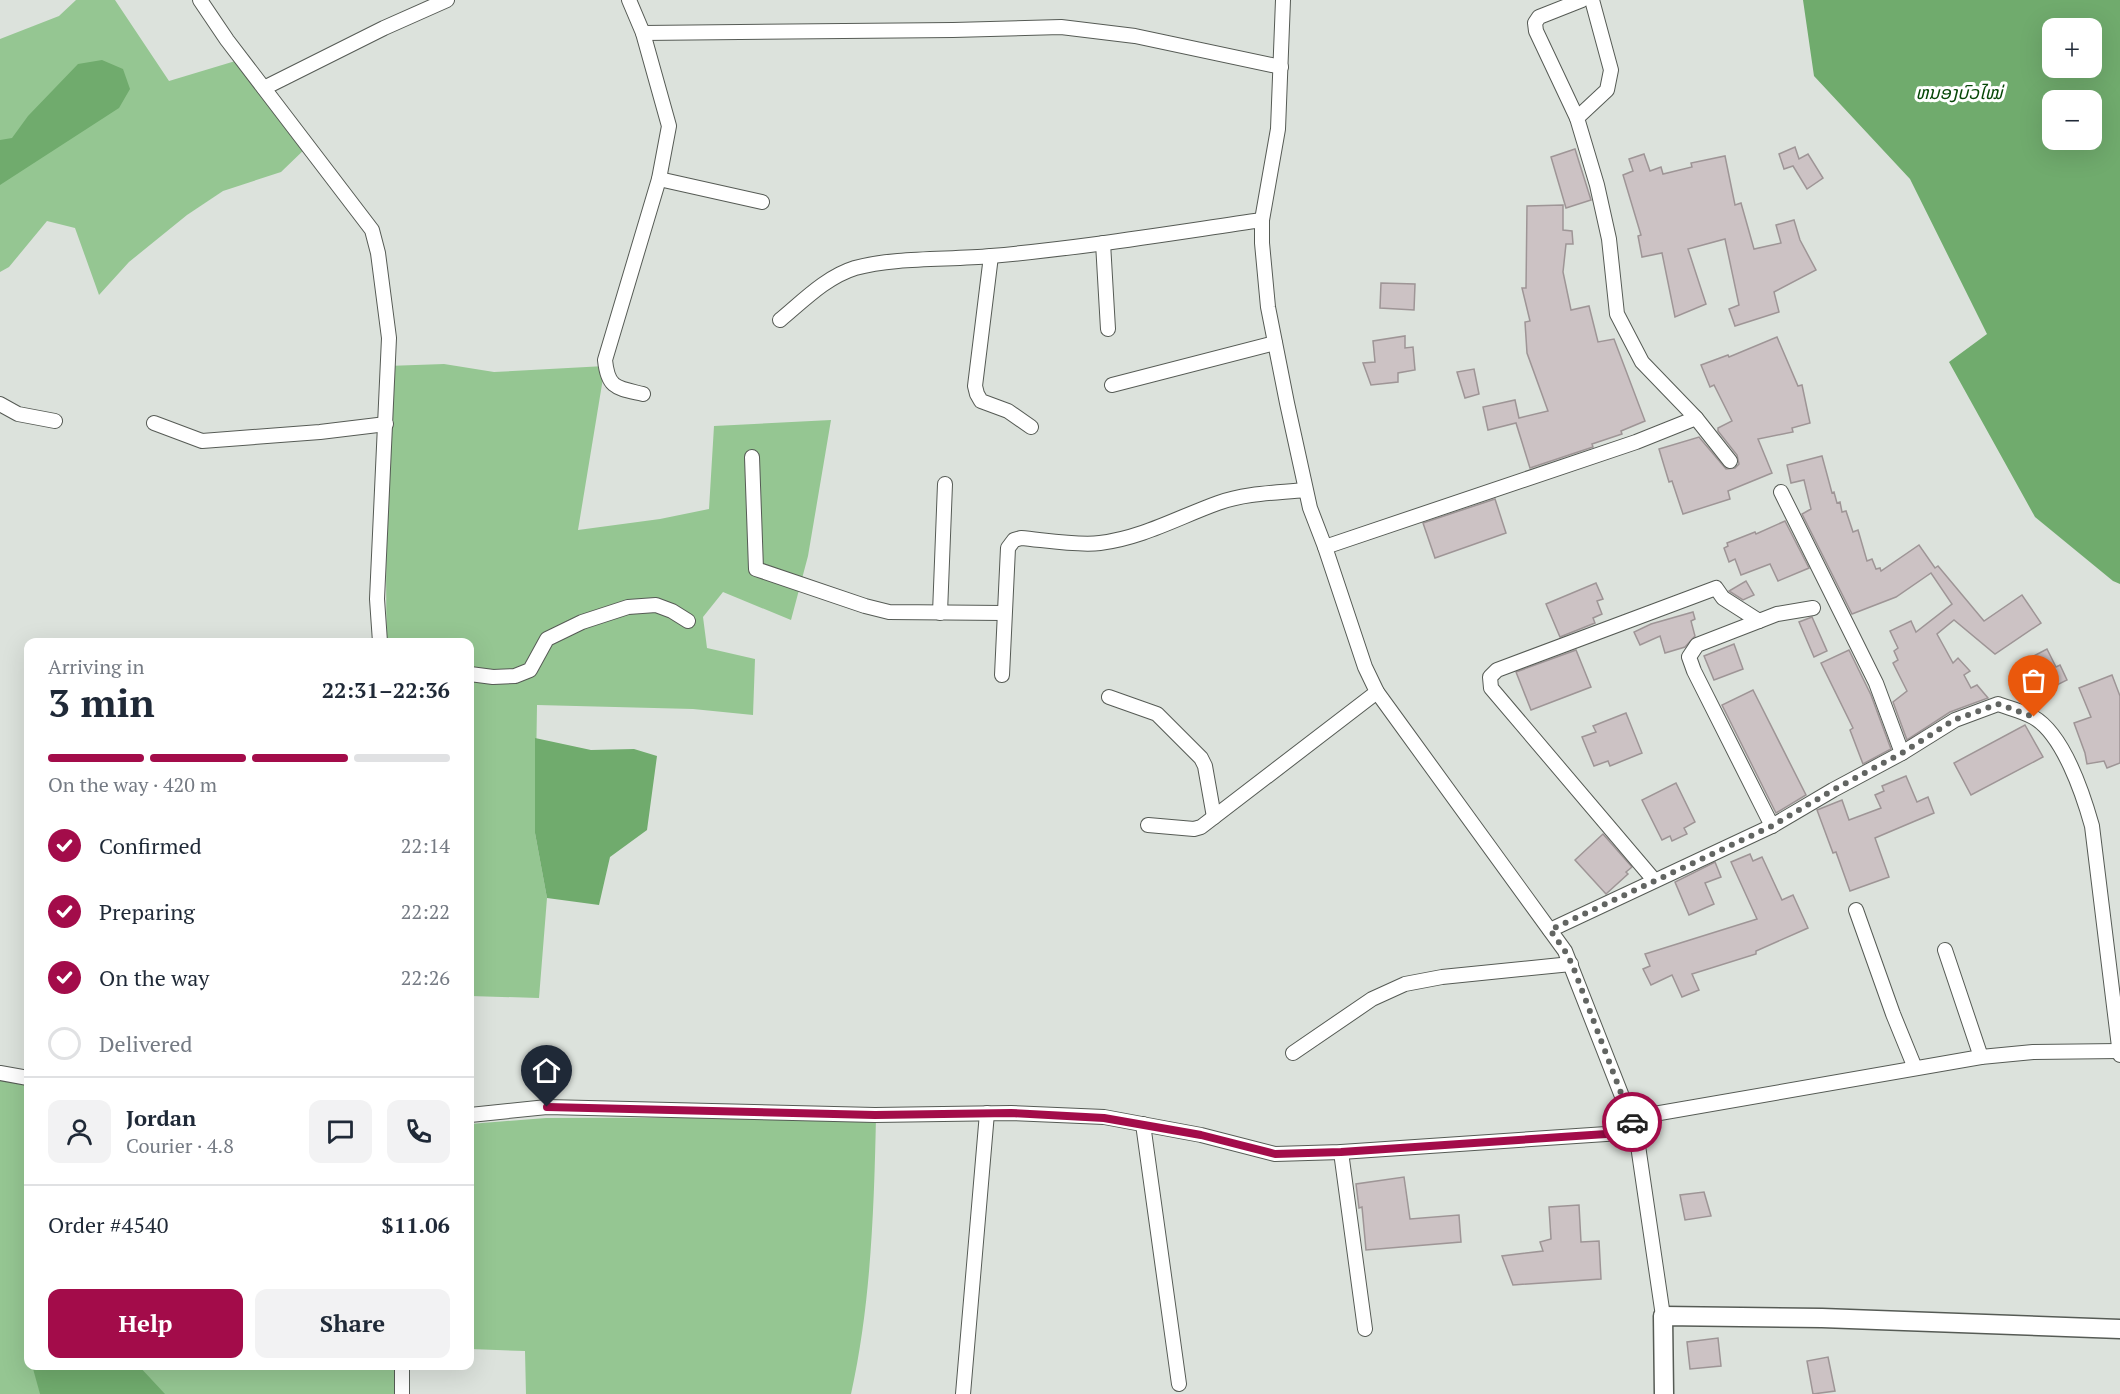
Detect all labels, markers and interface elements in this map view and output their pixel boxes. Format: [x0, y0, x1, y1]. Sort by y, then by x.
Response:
map controls [2042, 18, 2102, 150]
button: + [2042, 18, 2102, 78]
water label: ຫນອງບົວໄໝ່ [1915, 80, 2006, 104]
button: − [2042, 90, 2102, 150]
text: Arriving in [48, 653, 144, 680]
pin [2008, 655, 2059, 717]
icon: bag [2017, 664, 2050, 697]
text: 22:31–22:36 [322, 675, 450, 704]
text: 3 min [48, 676, 155, 728]
text: On the way · 420 m [48, 771, 217, 798]
icon: check [48, 829, 81, 862]
text: Confirmed [99, 831, 202, 860]
text: 22:14 [401, 832, 450, 859]
icon: check [48, 895, 81, 928]
text: Preparing [99, 897, 195, 926]
text: 22:22 [401, 898, 450, 925]
icon: check [48, 961, 81, 994]
text: On the way [99, 963, 209, 992]
text: 22:26 [401, 964, 450, 991]
text: Delivered [99, 1029, 192, 1058]
pin [521, 1045, 572, 1107]
icon: home [530, 1054, 563, 1087]
courier [1602, 1092, 1662, 1152]
button: person [48, 1100, 111, 1163]
button: chat [309, 1100, 372, 1163]
button: phone [387, 1100, 450, 1163]
text: Jordan [126, 1103, 196, 1132]
icon: car [1616, 1106, 1649, 1139]
text: Courier · 4.8 [126, 1132, 234, 1159]
text: Order #4540 [48, 1210, 168, 1239]
text: $11.06 [381, 1210, 450, 1239]
button: Help [48, 1289, 243, 1358]
button: Share [255, 1289, 450, 1358]

